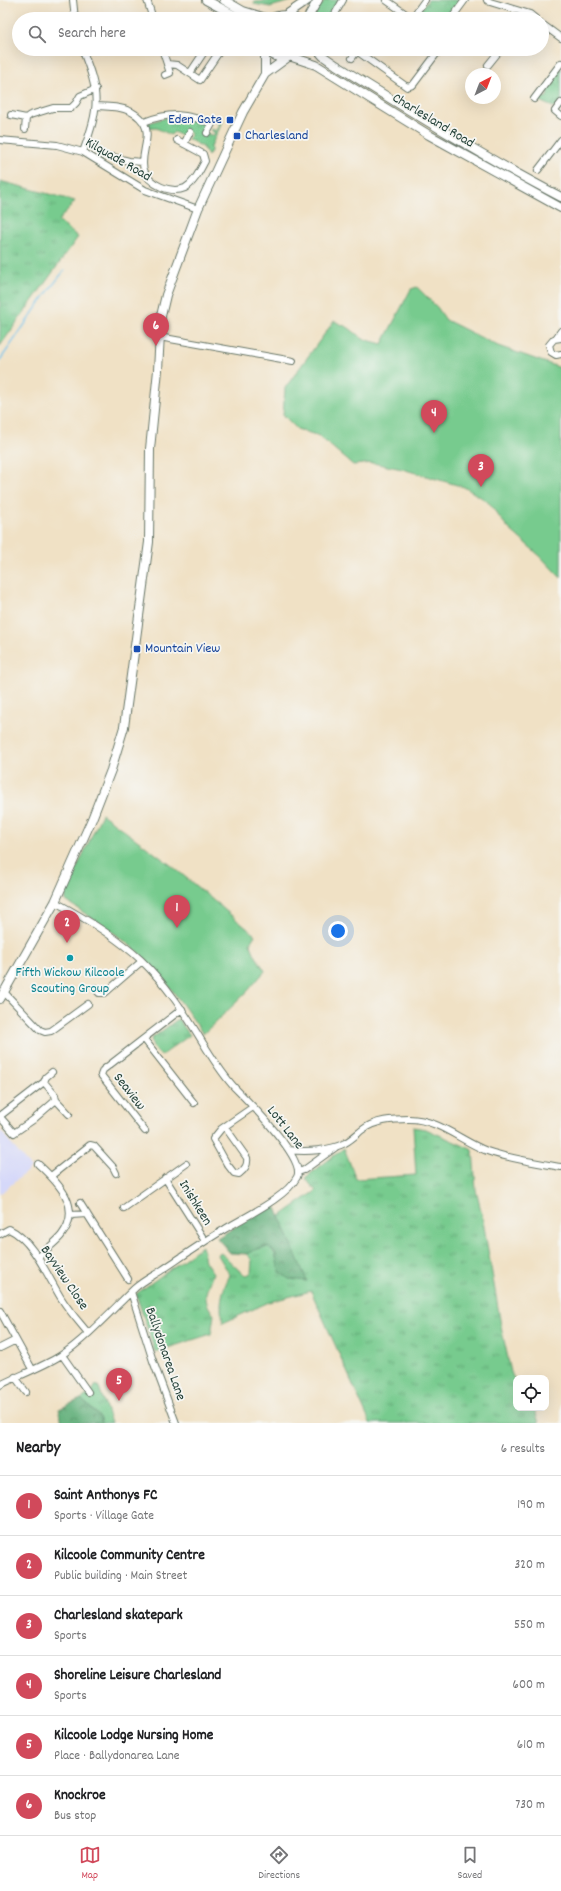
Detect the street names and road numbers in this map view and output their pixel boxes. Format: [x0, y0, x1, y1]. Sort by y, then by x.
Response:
street label: Charlesland Road [388, 89, 478, 153]
street label: Kilquade Road [81, 133, 155, 187]
street label: Seaview [108, 1069, 150, 1115]
street label: Lott Lane [262, 1102, 308, 1154]
street label: Inishkeen [173, 1176, 217, 1230]
street label: Bayview Close [35, 1242, 93, 1314]
street label: Ballydonarea Lane [140, 1305, 190, 1403]

